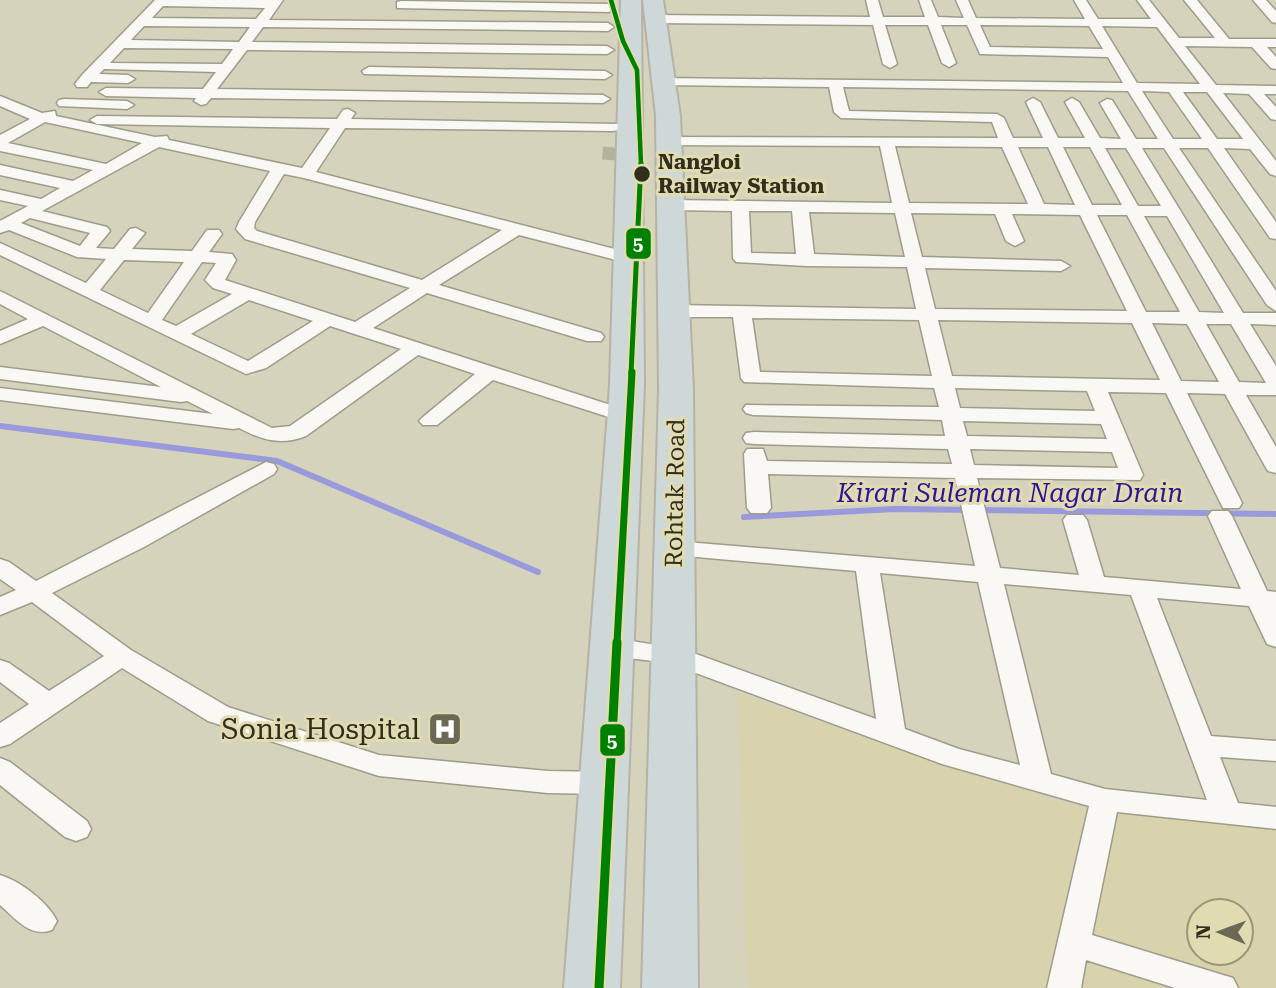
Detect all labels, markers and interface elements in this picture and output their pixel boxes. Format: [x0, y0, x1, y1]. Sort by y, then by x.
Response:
place label: Nangloi Railway Station [658, 150, 824, 198]
marker: Nangloi Railway Station [632, 164, 652, 184]
line badge: 5 [625, 227, 652, 260]
text: 5 [633, 232, 644, 255]
street label: Rohtak Road [660, 418, 690, 568]
water label: Kirari Suleman Nagar Drain [836, 478, 1183, 508]
hospital icon: Sonia Hospital [426, 710, 464, 748]
place label: Sonia Hospital [221, 713, 420, 746]
line badge: 5 [599, 723, 626, 757]
text: 5 [607, 729, 618, 752]
north arrow [1185, 897, 1255, 967]
text: N [1192, 924, 1215, 939]

